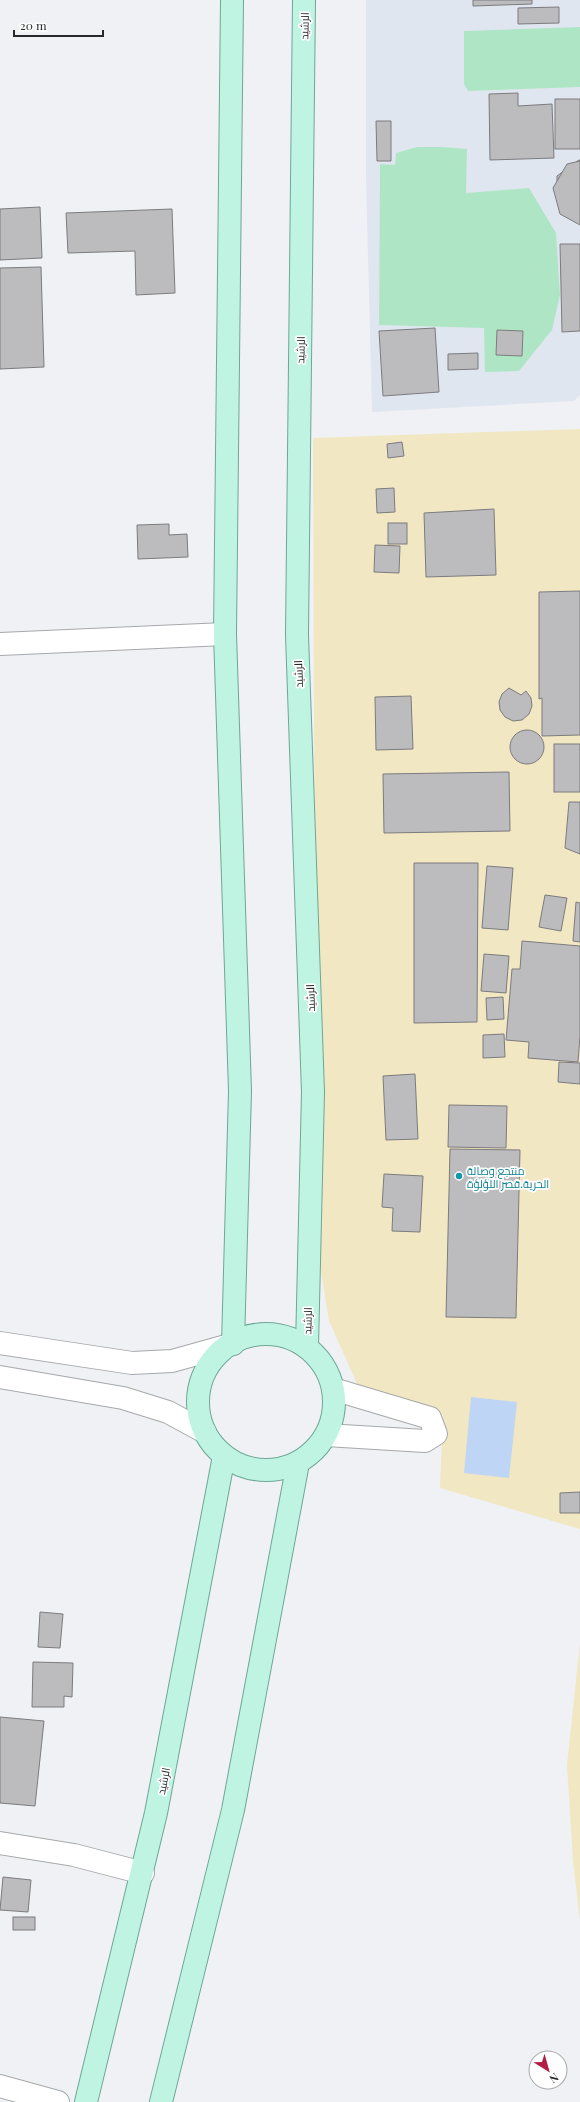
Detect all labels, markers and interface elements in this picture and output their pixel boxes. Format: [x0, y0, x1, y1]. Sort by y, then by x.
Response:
scale bar [14, 12, 103, 38]
street label: الرشيد [296, 12, 312, 40]
text: 20 m [20, 17, 47, 33]
street label: الرشيد [292, 336, 308, 364]
street label: الرشيد [290, 660, 306, 688]
street label: الرشيد [302, 984, 318, 1012]
place label: منتجع وصالة الحرية.قصر اللؤلؤة [467, 1163, 549, 1191]
marker: منتجع وصالة الحرية.قصر اللؤلؤة [454, 1171, 464, 1181]
street label: الرشيد [299, 1307, 315, 1335]
street label: الرشيد [153, 1766, 173, 1796]
north arrow [528, 2050, 568, 2090]
text: N [547, 2070, 562, 2087]

